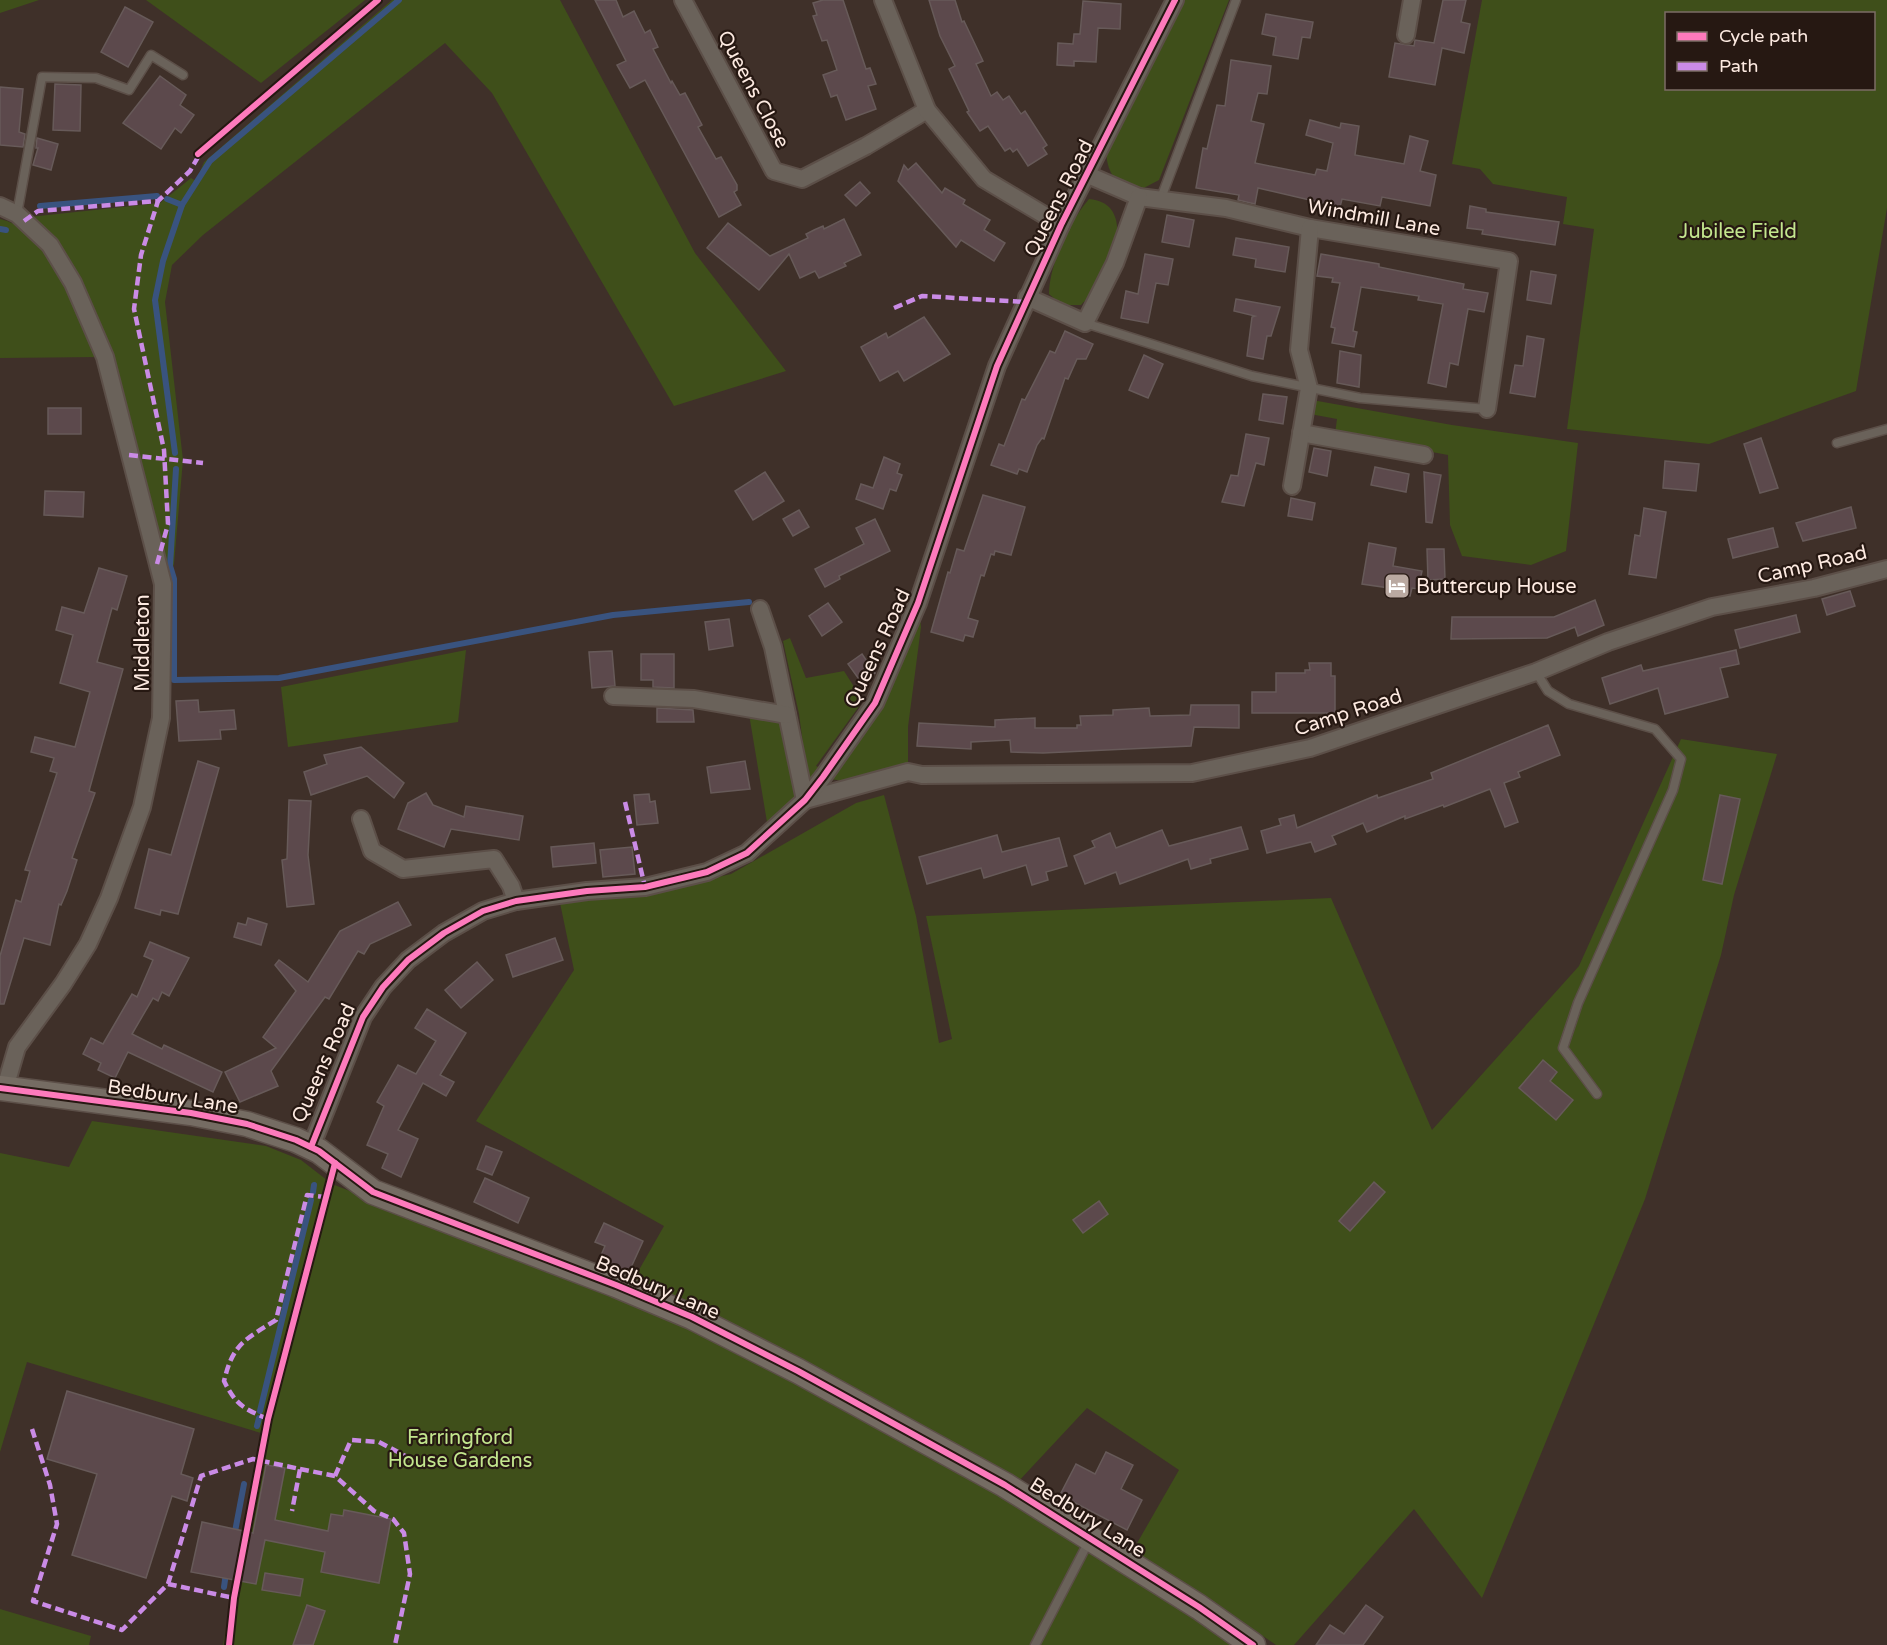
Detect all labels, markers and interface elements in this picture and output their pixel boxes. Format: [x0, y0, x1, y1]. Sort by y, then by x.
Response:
legend [1665, 12, 1875, 90]
text: Cycle path [1719, 25, 1808, 47]
street label: Queens Close [712, 27, 794, 152]
text: Path [1719, 55, 1758, 77]
street label: Queens Road [1019, 136, 1099, 261]
street label: Windmill Lane [1305, 194, 1442, 241]
park label: Jubilee Field [1679, 220, 1797, 244]
street label: Camp Road [1755, 541, 1869, 589]
hotel icon: Buttercup House [1382, 571, 1412, 601]
place label: Buttercup House [1416, 575, 1576, 599]
street label: Queens Road [840, 585, 916, 712]
street label: Middleton [131, 594, 155, 692]
street label: Camp Road [1292, 684, 1405, 742]
street label: Queens Road [287, 1000, 361, 1127]
street label: Bedbury Lane [106, 1075, 240, 1119]
street label: Bedbury Lane [592, 1251, 723, 1325]
park label: Farringford House Gardens [388, 1426, 532, 1473]
street label: Bedbury Lane [1025, 1473, 1150, 1563]

